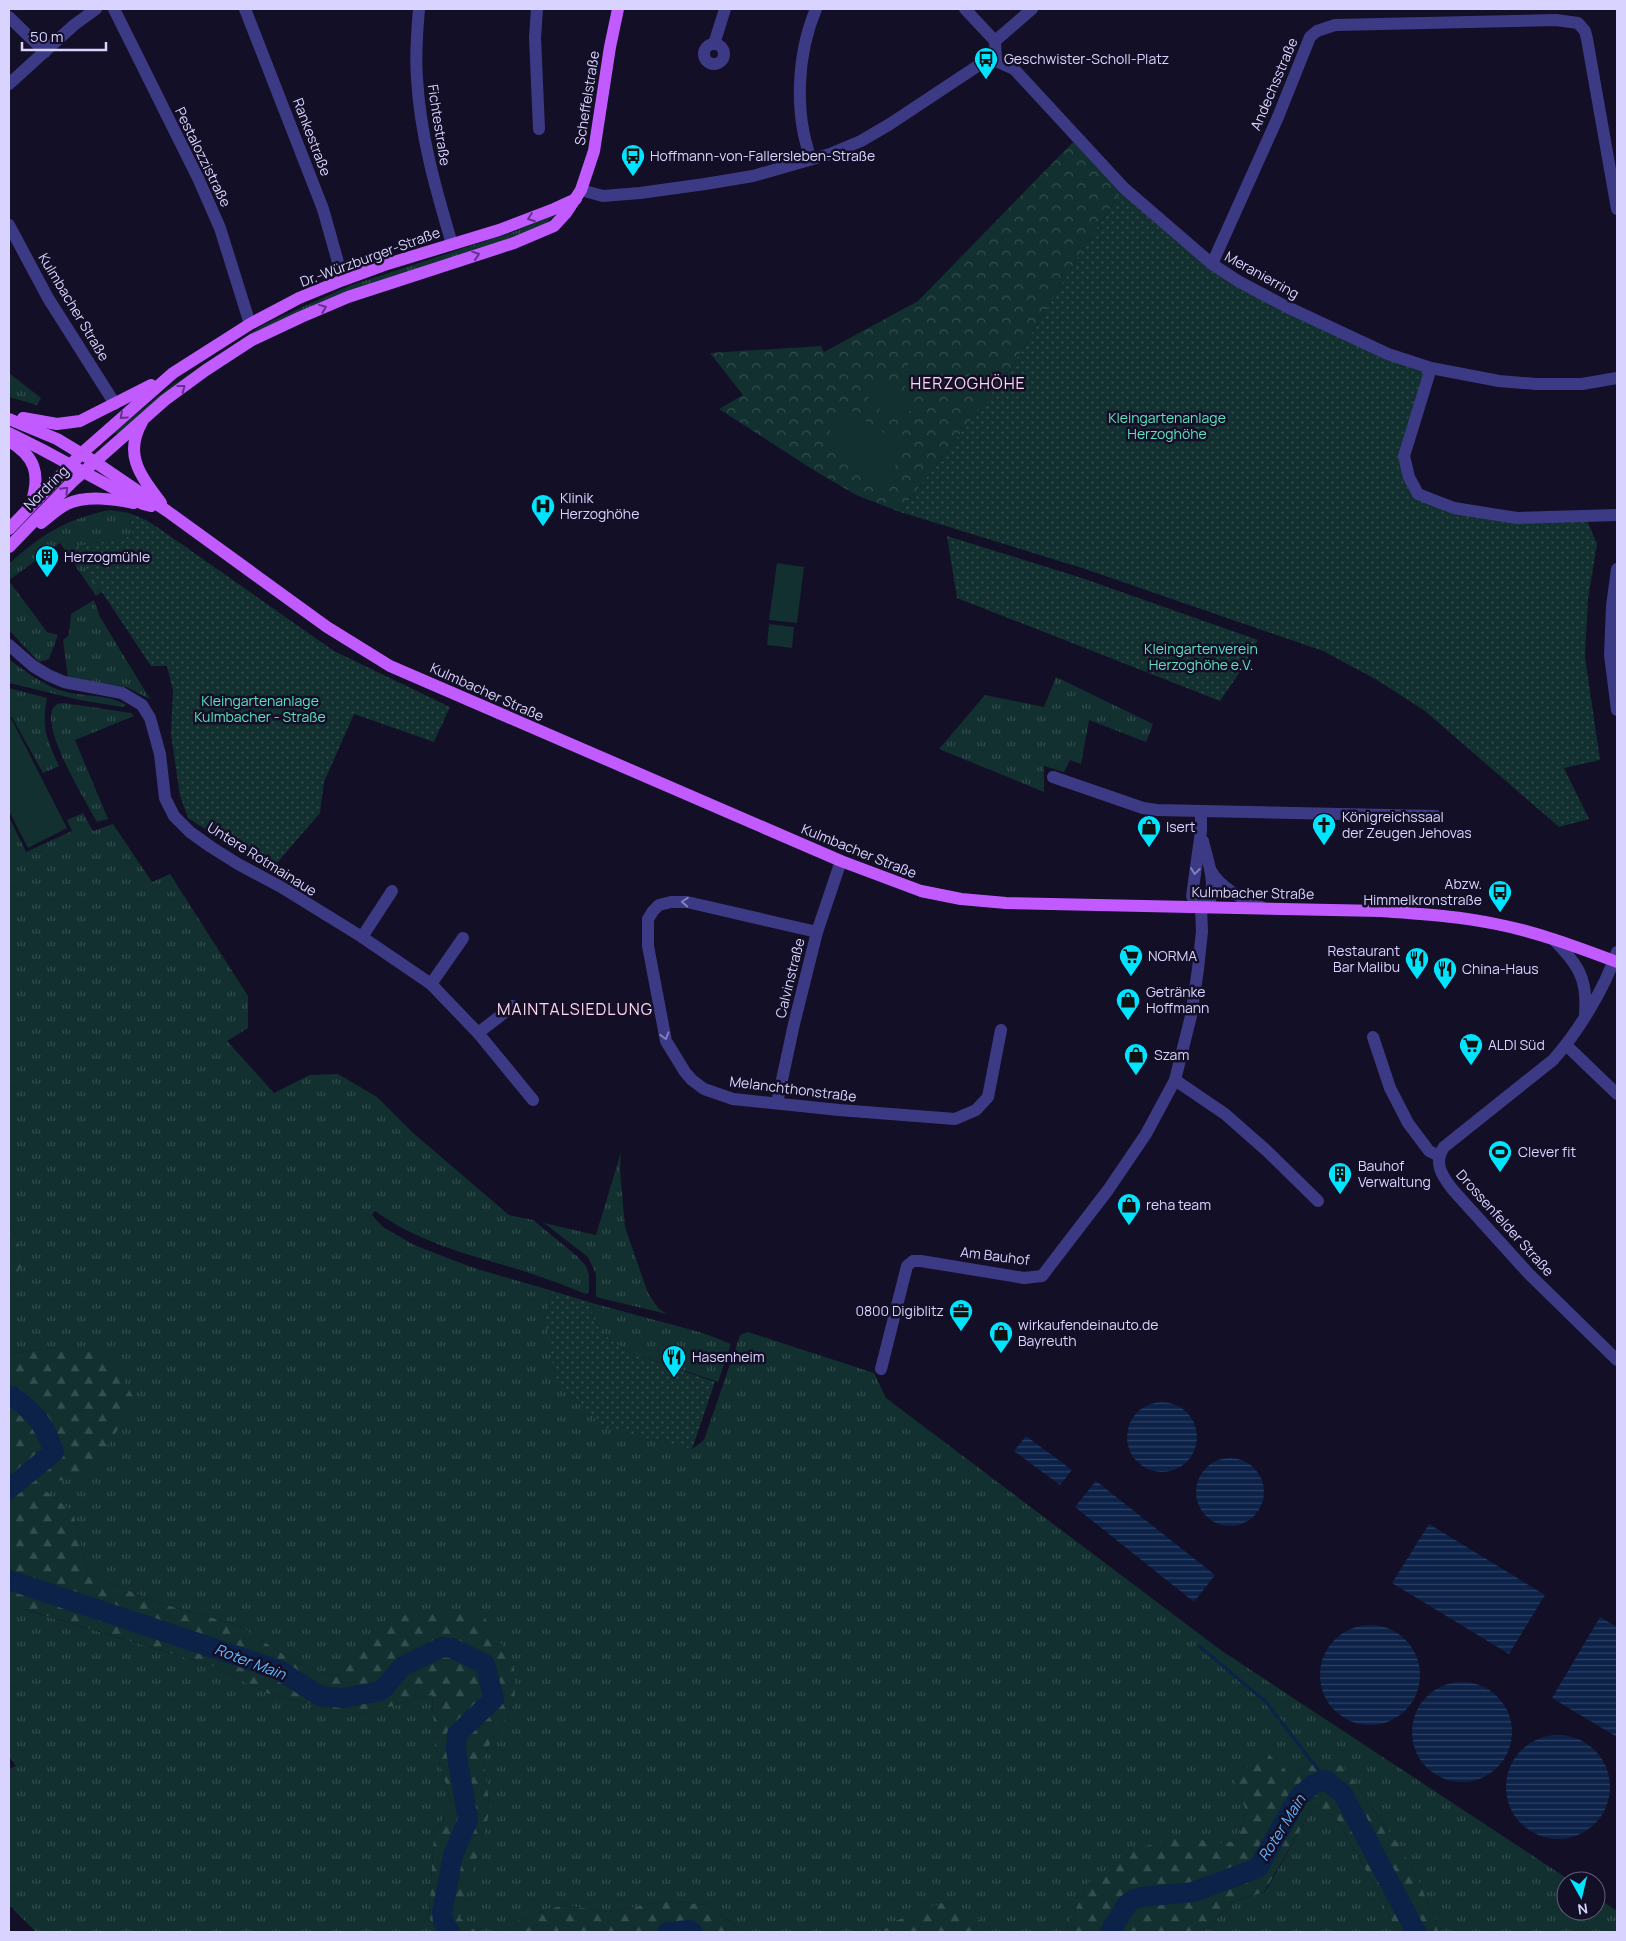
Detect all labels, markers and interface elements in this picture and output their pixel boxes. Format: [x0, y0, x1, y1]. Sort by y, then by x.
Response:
scale bar [22, 20, 106, 52]
text: 50 m [30, 26, 64, 47]
street label: Andechsstraße [1245, 34, 1302, 133]
bus stop icon: Geschwister-Scholl-Platz [973, 46, 999, 80]
street label: Scheffelstraße [570, 49, 603, 147]
place label: Geschwister-Scholl-Platz [1004, 49, 1169, 68]
street label: Fichtestraße [424, 83, 455, 167]
street label: Rankestraße [289, 95, 336, 178]
street label: Pestalozzistraße [171, 104, 236, 210]
bus stop icon: Hoffmann-von-Fallersleben-Straße [620, 143, 646, 177]
place label: Hoffmann-von-Fallersleben-Straße [650, 146, 875, 165]
one-way arrow [527, 212, 536, 222]
street label: Dr.-Würzburger-Straße [297, 222, 442, 291]
street label: Meranierring [1222, 246, 1303, 303]
street label: Kulmbacher Straße [35, 249, 114, 364]
one-way arrow [472, 251, 480, 261]
one-way arrow [318, 303, 326, 313]
district label: HERZOGHÖHE [910, 372, 1026, 394]
one-way arrow [176, 385, 185, 393]
park label: Kleingartenanlage Herzoghöhe [1108, 408, 1226, 443]
one-way arrow [120, 411, 129, 420]
street label: Nordring [19, 461, 72, 514]
one-way arrow [59, 487, 68, 496]
place label: Klinik Herzoghöhe [560, 488, 639, 523]
hospital icon: Klinik Herzoghöhe [530, 493, 556, 527]
building icon: Herzogmühle [34, 544, 60, 578]
place label: Herzogmühle [64, 547, 150, 566]
park label: Kleingartenverein Herzoghöhe e.V. [1144, 639, 1258, 674]
street label: Kulmbacher Straße [427, 658, 547, 725]
park label: Kleingartenanlage Kulmbacher - Straße [194, 691, 326, 726]
place label: Königreichssaal der Zeugen Jehovas [1342, 807, 1472, 842]
church icon: Königreichssaal der Zeugen Jehovas [1311, 812, 1337, 846]
shop icon: Isert [1136, 814, 1162, 848]
street label: Untere Rotmainaue [204, 817, 321, 900]
place label: Isert [1166, 817, 1196, 836]
street label: Kulmbacher Straße [799, 819, 920, 882]
one-way arrow [1191, 867, 1201, 875]
place label: Abzw. Himmelkronstraße [1363, 874, 1482, 909]
bus stop icon: Abzw. Himmelkronstraße [1487, 879, 1513, 913]
street label: Kulmbacher Straße [1191, 882, 1315, 903]
one-way arrow [680, 897, 688, 908]
street label: Calvinstraße [770, 936, 809, 1020]
place label: Restaurant Bar Malibu [1327, 941, 1400, 976]
supermarket icon: NORMA [1118, 943, 1144, 977]
place label: NORMA [1148, 946, 1197, 965]
restaurant icon: Restaurant Bar Malibu [1404, 946, 1430, 980]
restaurant icon: China-Haus [1432, 956, 1458, 990]
place label: China-Haus [1462, 959, 1539, 978]
place label: Getränke Hoffmann [1146, 982, 1209, 1017]
shop icon: Getränke Hoffmann [1115, 987, 1141, 1021]
district label: MAINTALSIEDLUNG [497, 998, 653, 1020]
one-way arrow [660, 1031, 670, 1039]
supermarket icon: ALDI Süd [1458, 1032, 1484, 1066]
place label: ALDI Süd [1488, 1035, 1545, 1054]
shop icon: Szam [1123, 1042, 1149, 1076]
place label: Szam [1154, 1045, 1189, 1064]
street label: Melanchthonstraße [728, 1071, 858, 1106]
sports icon: Clever fit [1487, 1139, 1513, 1173]
place label: Clever fit [1518, 1142, 1576, 1161]
place label: Bauhof Verwaltung [1358, 1156, 1431, 1191]
building icon: Bauhof Verwaltung [1327, 1161, 1353, 1195]
street label: Drossenfelder Straße [1452, 1165, 1558, 1280]
shop icon: reha team [1116, 1192, 1142, 1226]
place label: reha team [1146, 1195, 1211, 1214]
street label: Am Bauhof [959, 1242, 1031, 1269]
office icon: 0800 Digiblitz [948, 1298, 974, 1332]
place label: 0800 Digiblitz [855, 1301, 944, 1320]
place label: wirkaufendeinauto.de Bayreuth [1018, 1315, 1159, 1350]
shop icon: wirkaufendeinauto.de Bayreuth [988, 1320, 1014, 1354]
restaurant icon: Hasenheim [661, 1344, 687, 1378]
place label: Hasenheim [692, 1347, 765, 1366]
water label: Roter Main [212, 1638, 290, 1685]
water label: Roter Main [1253, 1790, 1311, 1865]
north arrow [1556, 1871, 1606, 1921]
text: N [1577, 1899, 1589, 1919]

